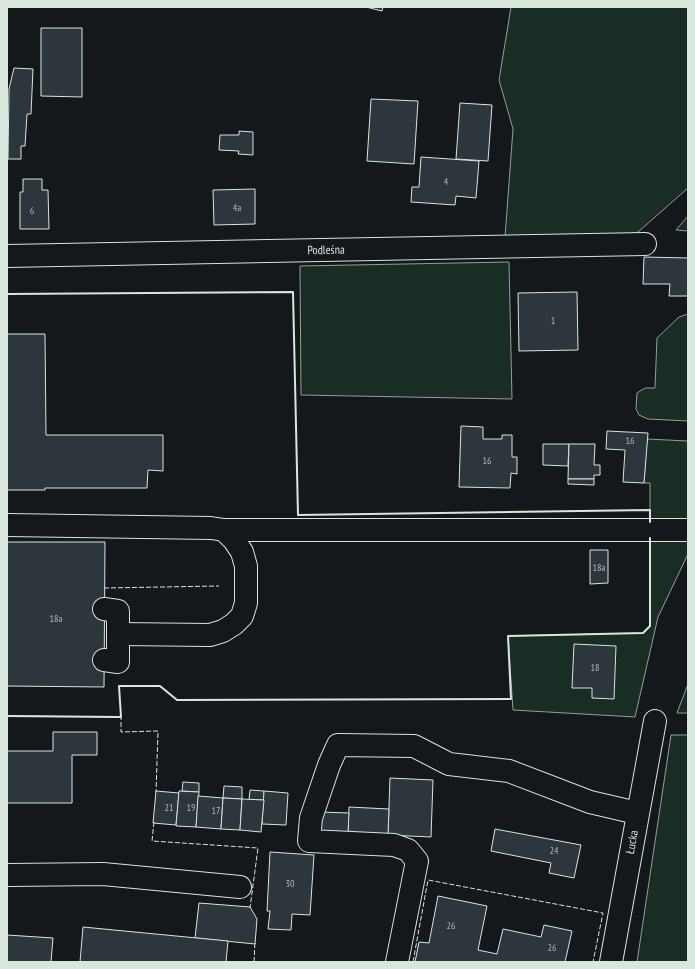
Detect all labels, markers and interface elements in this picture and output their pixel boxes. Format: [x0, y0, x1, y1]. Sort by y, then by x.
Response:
house number: 4 [444, 175, 449, 188]
house number: 4a [233, 201, 241, 214]
house number: 6 [30, 204, 35, 217]
street label: Podleśna [307, 242, 345, 257]
house number: 1 [551, 314, 555, 327]
house number: 16 [626, 434, 635, 447]
house number: 16 [483, 454, 492, 467]
house number: 18a [593, 561, 606, 574]
house number: 18a [50, 612, 63, 625]
house number: 18 [591, 661, 600, 674]
house number: 21 [165, 801, 174, 814]
house number: 19 [187, 801, 196, 814]
house number: 17 [212, 804, 221, 817]
street label: Łucka [622, 829, 641, 855]
house number: 24 [550, 844, 559, 857]
house number: 30 [286, 877, 295, 890]
house number: 26 [447, 919, 456, 932]
house number: 26 [548, 941, 557, 954]

